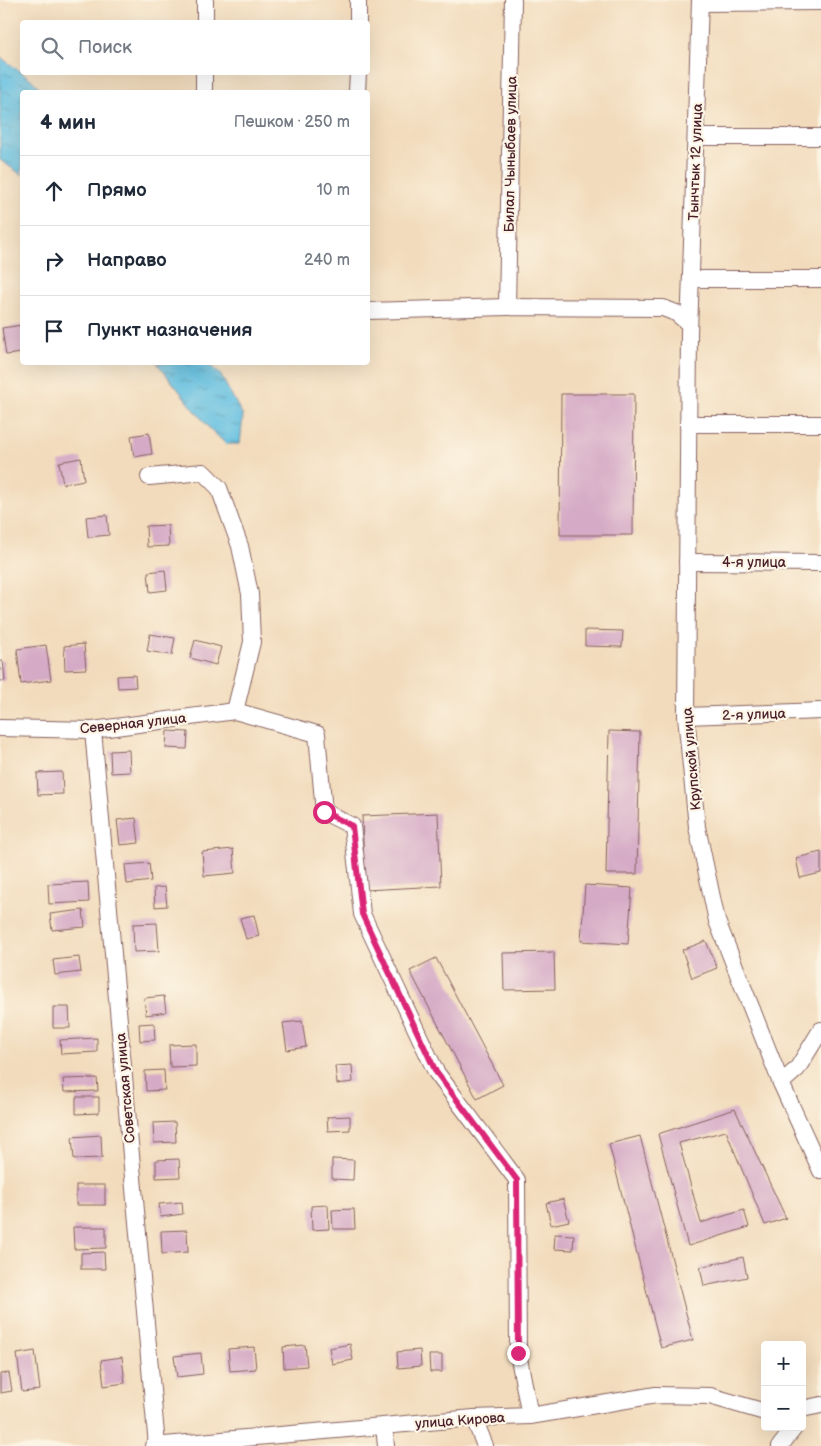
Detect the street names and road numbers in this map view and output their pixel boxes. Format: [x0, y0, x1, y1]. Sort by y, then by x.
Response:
street label: Билал Чыныбаев улица [501, 75, 520, 232]
street label: Тынчтык 12 улица [685, 102, 706, 221]
street label: 4-я улица [722, 554, 787, 571]
street label: 2-я улица [722, 705, 787, 724]
street label: Крупской улица [678, 706, 704, 811]
street label: Северная улица [79, 709, 188, 738]
street label: Советская улица [112, 1031, 139, 1144]
street label: улица Кирова [414, 1409, 506, 1432]

